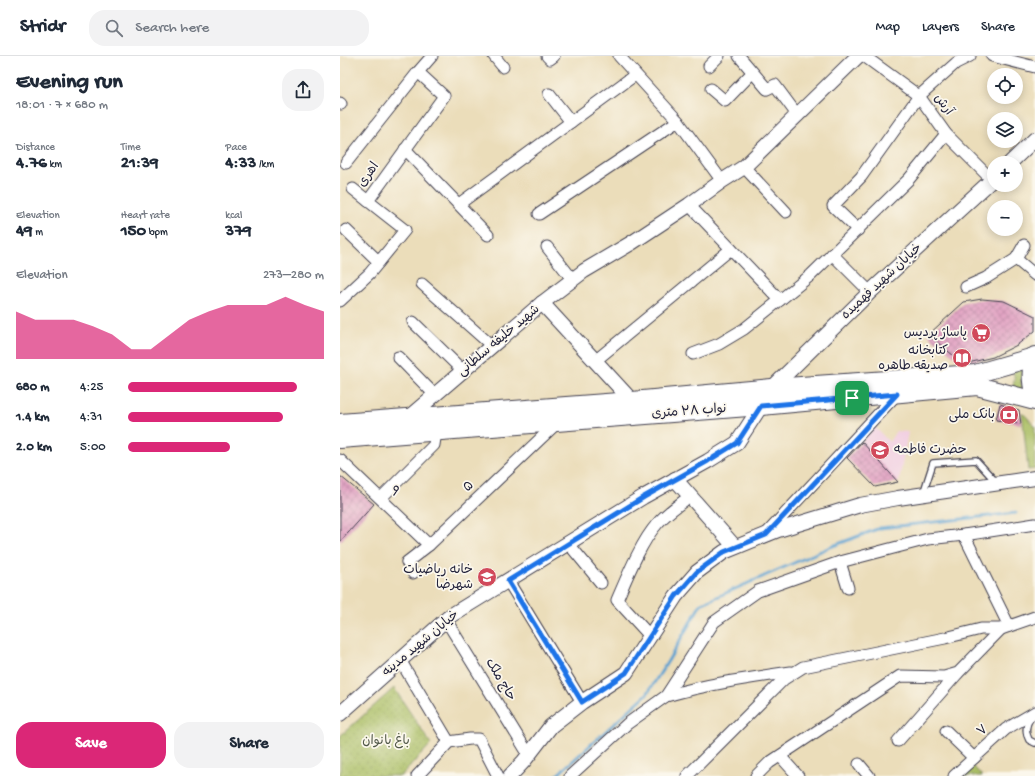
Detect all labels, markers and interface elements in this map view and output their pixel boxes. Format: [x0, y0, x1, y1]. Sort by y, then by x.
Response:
search box [89, 10, 369, 46]
text: Stridr [20, 16, 65, 39]
icon: search [103, 17, 125, 39]
text: Search here [135, 19, 209, 37]
text: Map [876, 19, 900, 36]
text: Layers [922, 19, 959, 36]
text: Share [981, 19, 1015, 36]
map controls [987, 68, 1023, 236]
button: locate [987, 68, 1023, 104]
button: share [282, 69, 324, 111]
text: Evening run [16, 70, 123, 96]
street label: آرش [930, 91, 957, 119]
text: 18:01 · 7 × 680 m [16, 98, 108, 113]
button: layers [987, 112, 1023, 148]
text: Distance [16, 142, 55, 154]
text: Time [121, 142, 141, 154]
text: Pace [225, 142, 247, 154]
text: 4.76 [16, 154, 47, 174]
text: 21:39 [121, 154, 159, 174]
text: 4:33 [225, 154, 256, 174]
button: + [987, 156, 1023, 192]
text: km [47, 159, 62, 171]
text: /km [256, 159, 274, 171]
street label: اهری [355, 160, 383, 190]
button: − [987, 200, 1023, 236]
text: Elevation [16, 210, 60, 222]
text: Heart rate [121, 210, 170, 222]
text: kcal [225, 210, 243, 222]
text: 49 [16, 222, 33, 242]
text: 150 [121, 222, 146, 242]
text: 379 [225, 222, 252, 242]
text: m [33, 227, 43, 239]
text: bpm [146, 227, 168, 239]
street label: خیابان شهید فهمیده [839, 241, 925, 323]
text: Elevation [16, 268, 68, 283]
text: 273–280 m [263, 268, 324, 283]
street label: شهید خلیفه سلطانی [455, 302, 543, 380]
supermarket icon: پاساژ پردیس [970, 322, 992, 344]
place label: پاساژ پردیس [904, 326, 967, 341]
place label: کتابخانه صدیقه طاهره [878, 344, 948, 374]
library icon: کتابخانه صدیقه طاهره [951, 347, 973, 369]
text: 680 m [16, 380, 49, 395]
text: 4:25 [80, 380, 103, 395]
pin [835, 381, 869, 415]
icon: arrive [841, 387, 863, 409]
street label: نواب ۲۸ متری [651, 402, 727, 422]
bank icon: بانک ملی [998, 404, 1020, 426]
place label: بانک ملی [949, 407, 995, 423]
text: 1.4 km [16, 410, 50, 425]
text: 4:31 [80, 410, 102, 425]
school or university icon: حضرت فاطمه [869, 439, 891, 461]
text: 2.0 km [16, 440, 52, 455]
text: 5:00 [80, 440, 106, 455]
place label: حضرت فاطمه [894, 443, 967, 458]
street label: ۵ [461, 478, 477, 496]
street label: ۹ [386, 483, 403, 500]
place label: خانه ریاضیات شهرضا [403, 563, 473, 593]
school or university icon: خانه ریاضیات شهرضا [476, 566, 498, 588]
street label: خیابان شهید مدینه [380, 608, 462, 680]
street label: حاج ملک [482, 656, 518, 704]
button: Save [16, 722, 166, 768]
button: Share [174, 722, 324, 768]
street label: ۷ [975, 722, 991, 740]
park label: باغ بانوان [362, 732, 410, 749]

